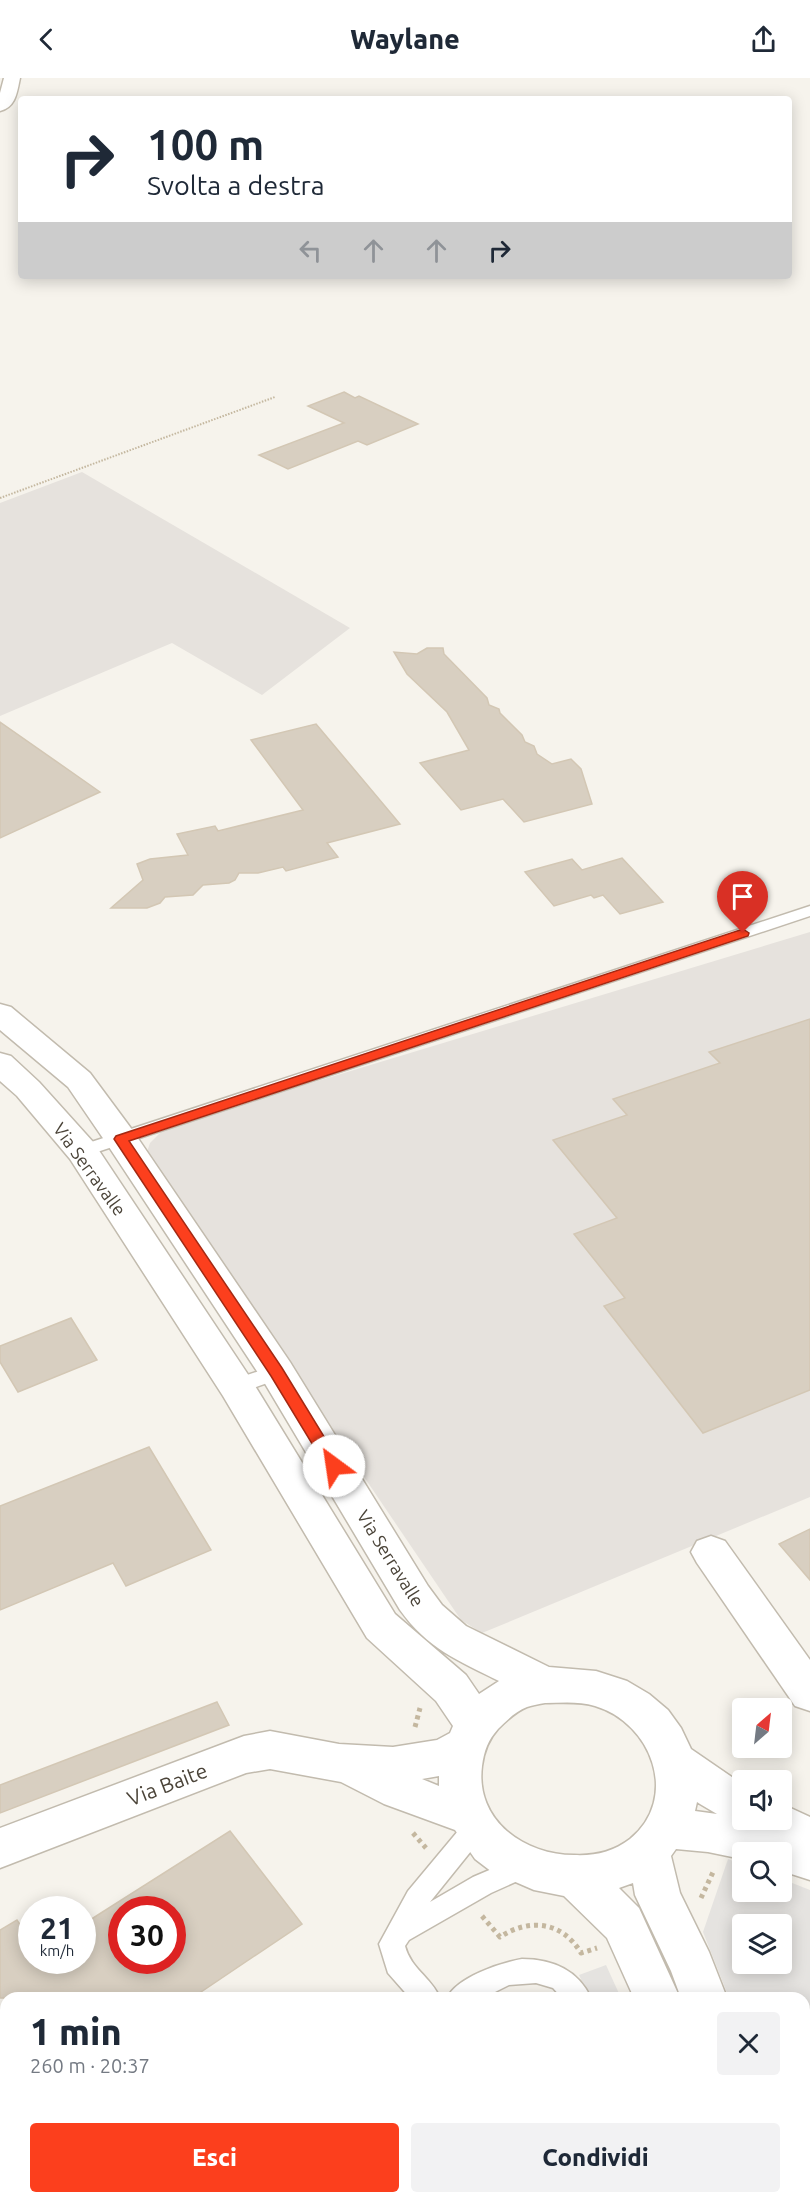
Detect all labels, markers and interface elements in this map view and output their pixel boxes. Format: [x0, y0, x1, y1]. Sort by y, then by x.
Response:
icon: back [30, 23, 63, 56]
icon: share [747, 23, 780, 56]
text: Waylane [350, 24, 460, 54]
icon: right [48, 120, 126, 198]
text: 100 m [147, 121, 264, 168]
text: Svolta a destra [147, 170, 325, 200]
icon: left [294, 234, 327, 267]
icon: ahead [357, 234, 390, 267]
icon: ahead [420, 234, 453, 267]
icon: right [483, 234, 516, 267]
pin [717, 871, 768, 933]
icon: arrive [726, 880, 759, 913]
street label: Via Serravalle [50, 1119, 130, 1219]
position arrow [302, 1434, 366, 1498]
street label: Via Serravalle [354, 1506, 428, 1610]
north arrow [732, 1698, 792, 1758]
map controls [732, 1698, 792, 1974]
street label: Via Baite [124, 1758, 210, 1810]
button: sound [732, 1770, 792, 1830]
button: search [732, 1842, 792, 1902]
speed limit sign: 30 [108, 1896, 186, 1974]
text: 21 [40, 1911, 74, 1945]
button: layers [732, 1914, 792, 1974]
text: km/h [40, 1942, 74, 1959]
text: 1 min [30, 2011, 122, 2052]
button: close [717, 2012, 780, 2075]
text: 260 m · 20:37 [30, 2054, 150, 2077]
button: Esci [30, 2123, 399, 2192]
button: Condividi [411, 2123, 780, 2192]

